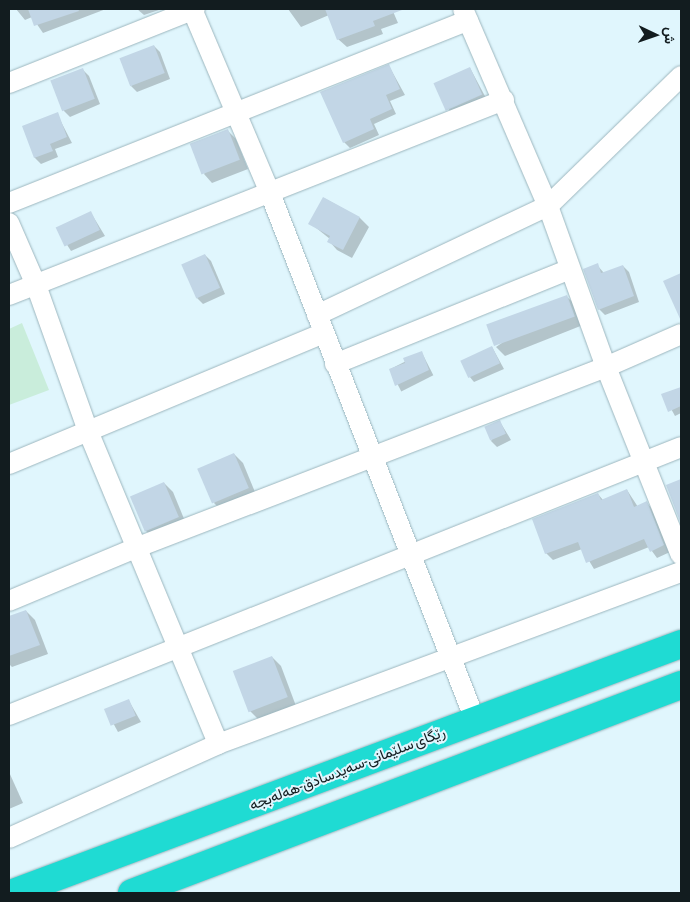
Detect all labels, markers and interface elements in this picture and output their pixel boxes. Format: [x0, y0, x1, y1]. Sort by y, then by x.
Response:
north arrow [630, 10, 680, 60]
text: ش [662, 27, 678, 45]
street label: رێگای سلێمانی-سەیدسادق-هەلەبجە [246, 722, 448, 814]

